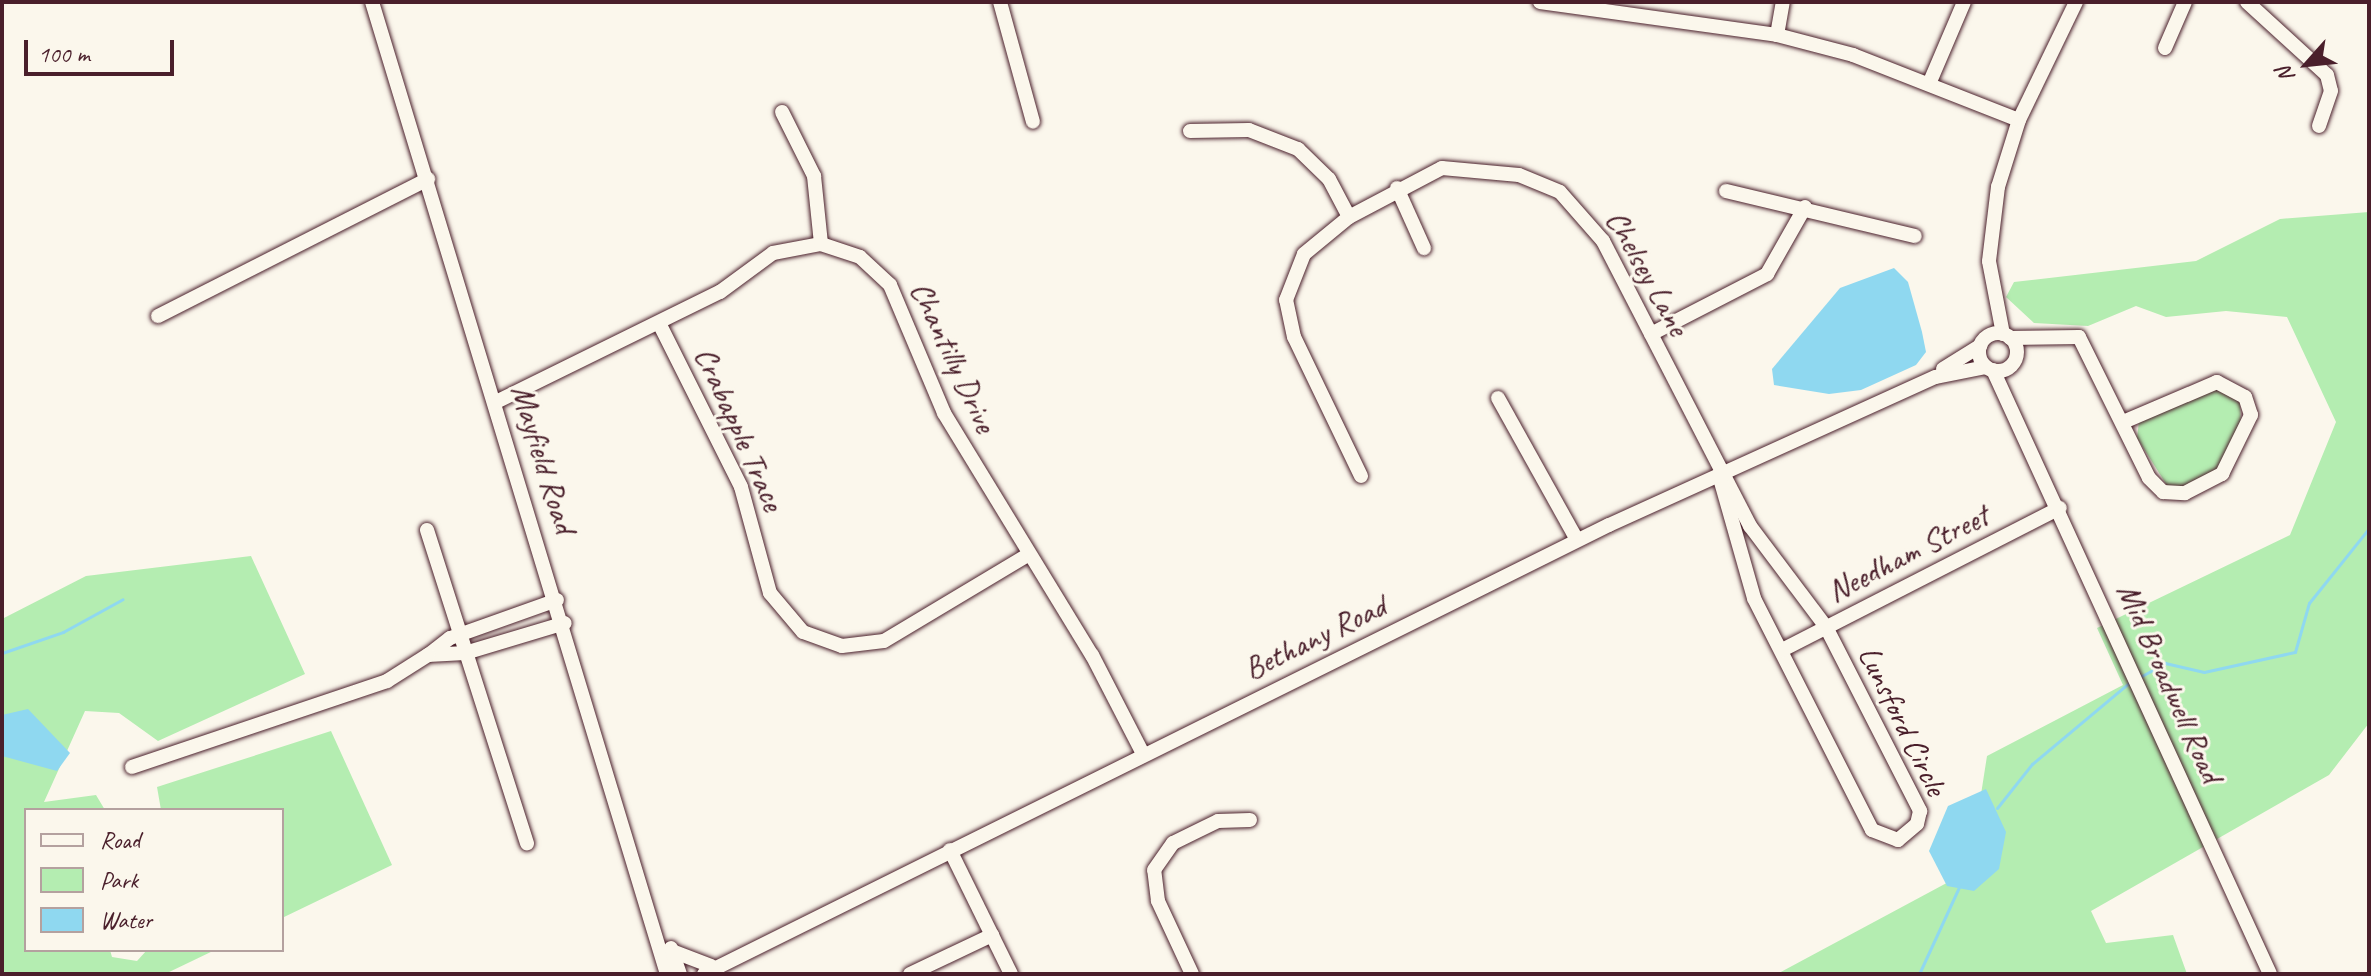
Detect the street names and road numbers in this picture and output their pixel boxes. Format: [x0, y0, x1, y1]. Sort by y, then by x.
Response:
street label: Chelsey Lane [1597, 203, 1697, 343]
street label: Chantilly Drive [901, 276, 1005, 438]
street label: Crabapple Trace [686, 342, 792, 516]
street label: Mayfield Road [502, 381, 584, 537]
street label: Needham Street [1821, 497, 1995, 611]
street label: Mid Broadwell Road [2108, 578, 2230, 788]
street label: Bethany Road [1238, 588, 1392, 688]
street label: Lunsford Circle [1849, 640, 1955, 802]

